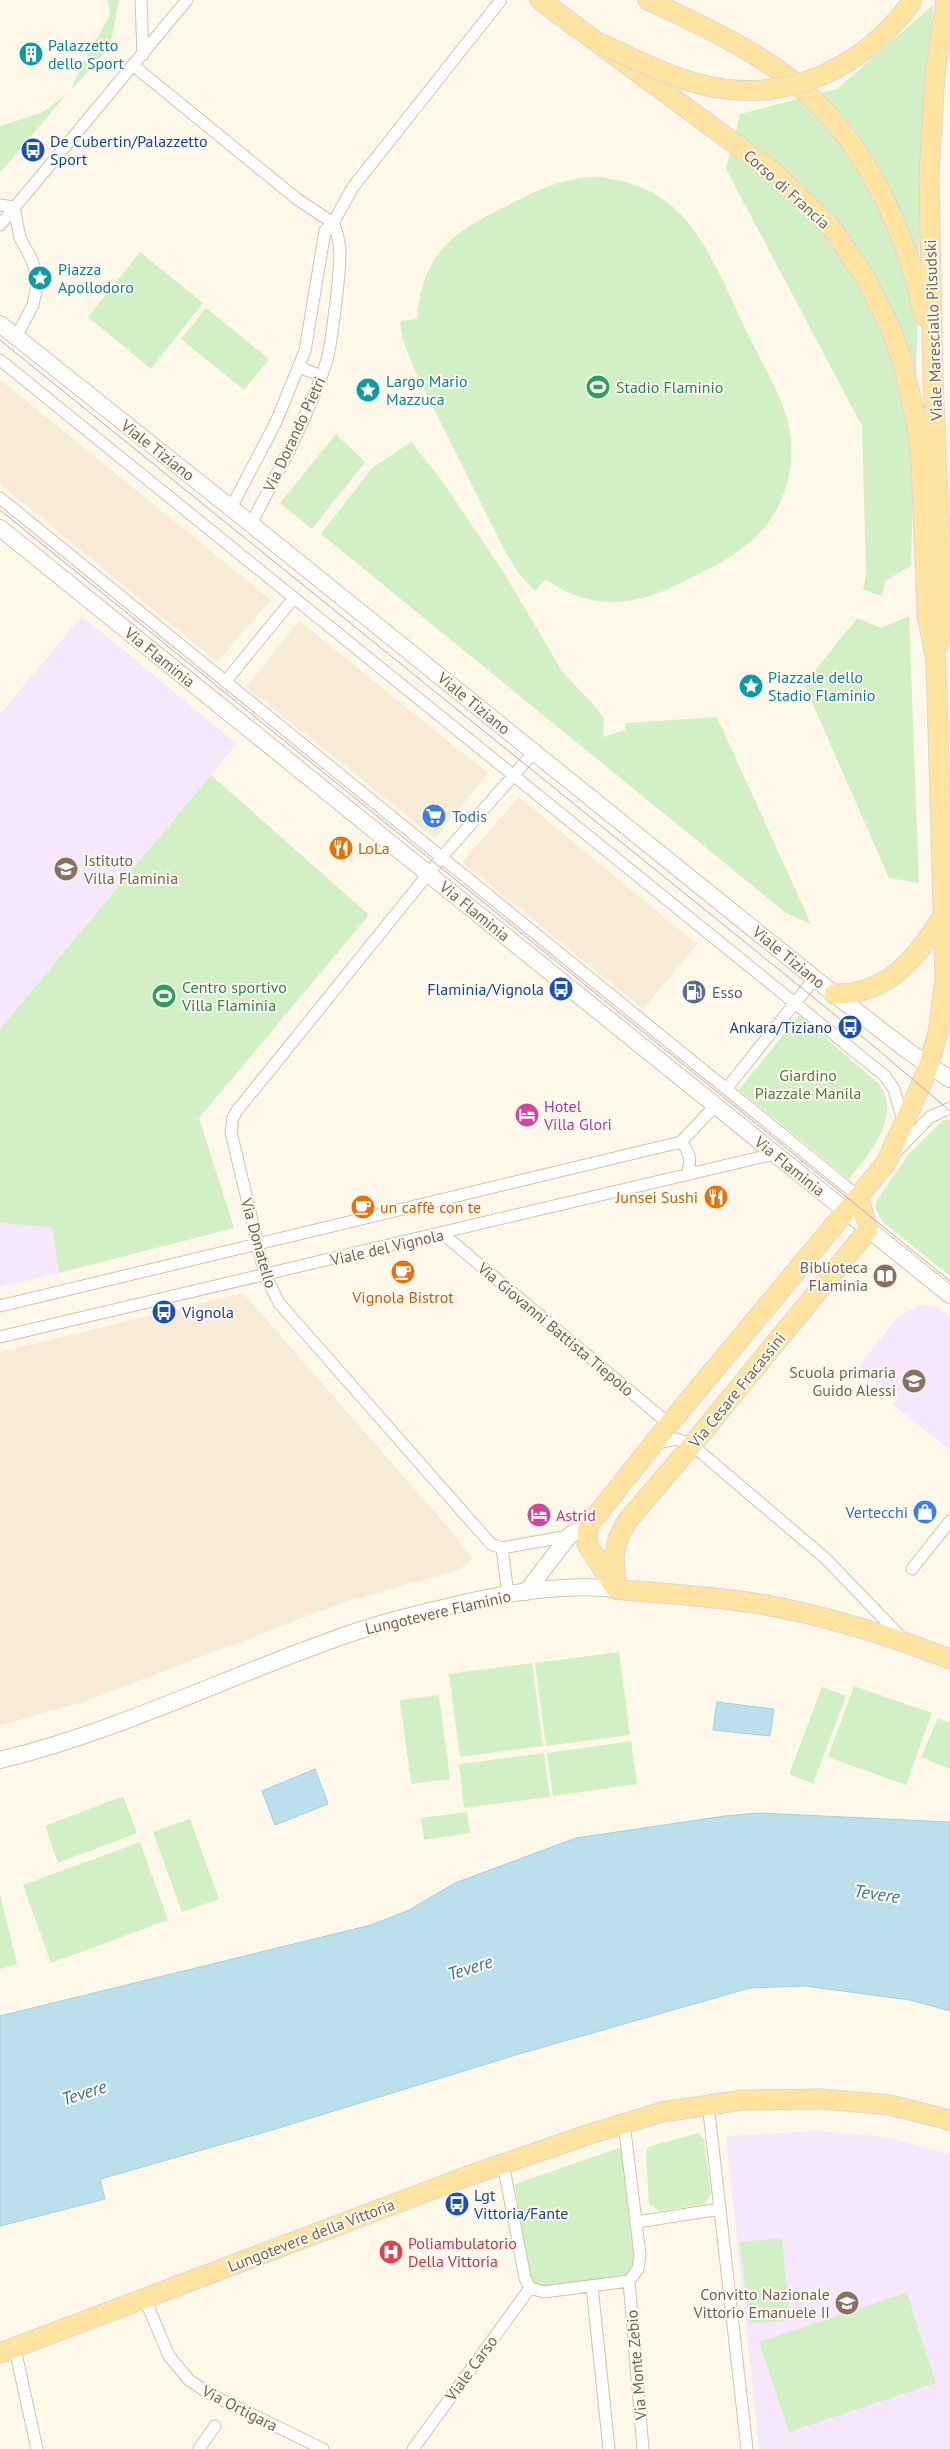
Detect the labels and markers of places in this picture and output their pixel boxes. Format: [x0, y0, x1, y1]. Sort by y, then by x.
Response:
place label: Palazzetto dello Sport [48, 35, 125, 73]
building icon: Palazzetto dello Sport [18, 41, 44, 67]
place label: De Cubertin/Palazzetto Sport [50, 131, 208, 169]
bus stop icon: De Cubertin/Palazzetto Sport [20, 137, 46, 163]
place label: Piazza Apollodoro [58, 259, 134, 297]
place icon: Piazza Apollodoro [27, 265, 53, 291]
place label: Largo Mario Mazzuca [386, 371, 468, 409]
sports icon: Stadio Flaminio [585, 374, 611, 400]
place icon: Largo Mario Mazzuca [355, 377, 381, 403]
place label: Stadio Flaminio [616, 377, 723, 397]
place label: Piazzale dello Stadio Flaminio [768, 667, 875, 705]
place icon: Piazzale dello Stadio Flaminio [738, 673, 764, 699]
supermarket icon: Todis [421, 803, 447, 829]
place label: Todis [452, 806, 487, 826]
restaurant icon: LoLa [328, 835, 354, 861]
place label: LoLa [358, 838, 390, 858]
place label: Istituto Villa Flaminia [83, 850, 178, 888]
school or university icon: Istituto Villa Flaminia [53, 856, 79, 882]
bus stop icon: Flaminia/Vignola [548, 976, 574, 1002]
place label: Centro sportivo Villa Flaminia [181, 977, 287, 1015]
place label: Flaminia/Vignola [427, 979, 544, 999]
fuel station icon: Esso [681, 979, 707, 1005]
place label: Esso [712, 982, 743, 1002]
sports icon: Centro sportivo Villa Flaminia [151, 983, 177, 1009]
bus stop icon: Ankara/Tiziano [837, 1014, 863, 1040]
place label: Ankara/Tiziano [729, 1017, 832, 1037]
place label: Hotel Villa Glori [543, 1096, 612, 1134]
hotel icon: Hotel Villa Glori [514, 1102, 540, 1128]
restaurant icon: Junsei Sushi [703, 1184, 729, 1210]
place label: Junsei Sushi [615, 1187, 698, 1207]
cafe icon: un caffè con te [350, 1194, 376, 1220]
place label: un caffè con te [380, 1197, 481, 1217]
place label: Biblioteca Flaminia [800, 1257, 868, 1295]
cafe icon: Vignola Bistrot [390, 1259, 416, 1285]
library icon: Biblioteca Flaminia [872, 1263, 898, 1289]
place label: Vignola Bistrot [351, 1287, 454, 1307]
bus stop icon: Vignola [151, 1299, 177, 1325]
place label: Vignola [181, 1302, 234, 1322]
place label: Scuola primaria Guido Alessi [789, 1362, 896, 1400]
school or university icon: Scuola primaria Guido Alessi [901, 1368, 927, 1394]
shop icon: Vertecchi [912, 1499, 938, 1525]
hotel icon: Astrid [526, 1502, 552, 1528]
place label: Vertecchi [844, 1502, 908, 1522]
place label: Astrid [556, 1505, 596, 1525]
place label: Lgt Vittoria/Fante [473, 2185, 568, 2223]
bus stop icon: Lgt Vittoria/Fante [444, 2191, 470, 2217]
place label: Poliambulatorio Della Vittoria [408, 2233, 517, 2271]
hospital icon: Poliambulatorio Della Vittoria [378, 2239, 404, 2265]
place label: Convitto Nazionale Vittorio Emanuele II [692, 2284, 830, 2322]
school or university icon: Convitto Nazionale Vittorio Emanuele II [834, 2290, 860, 2316]

